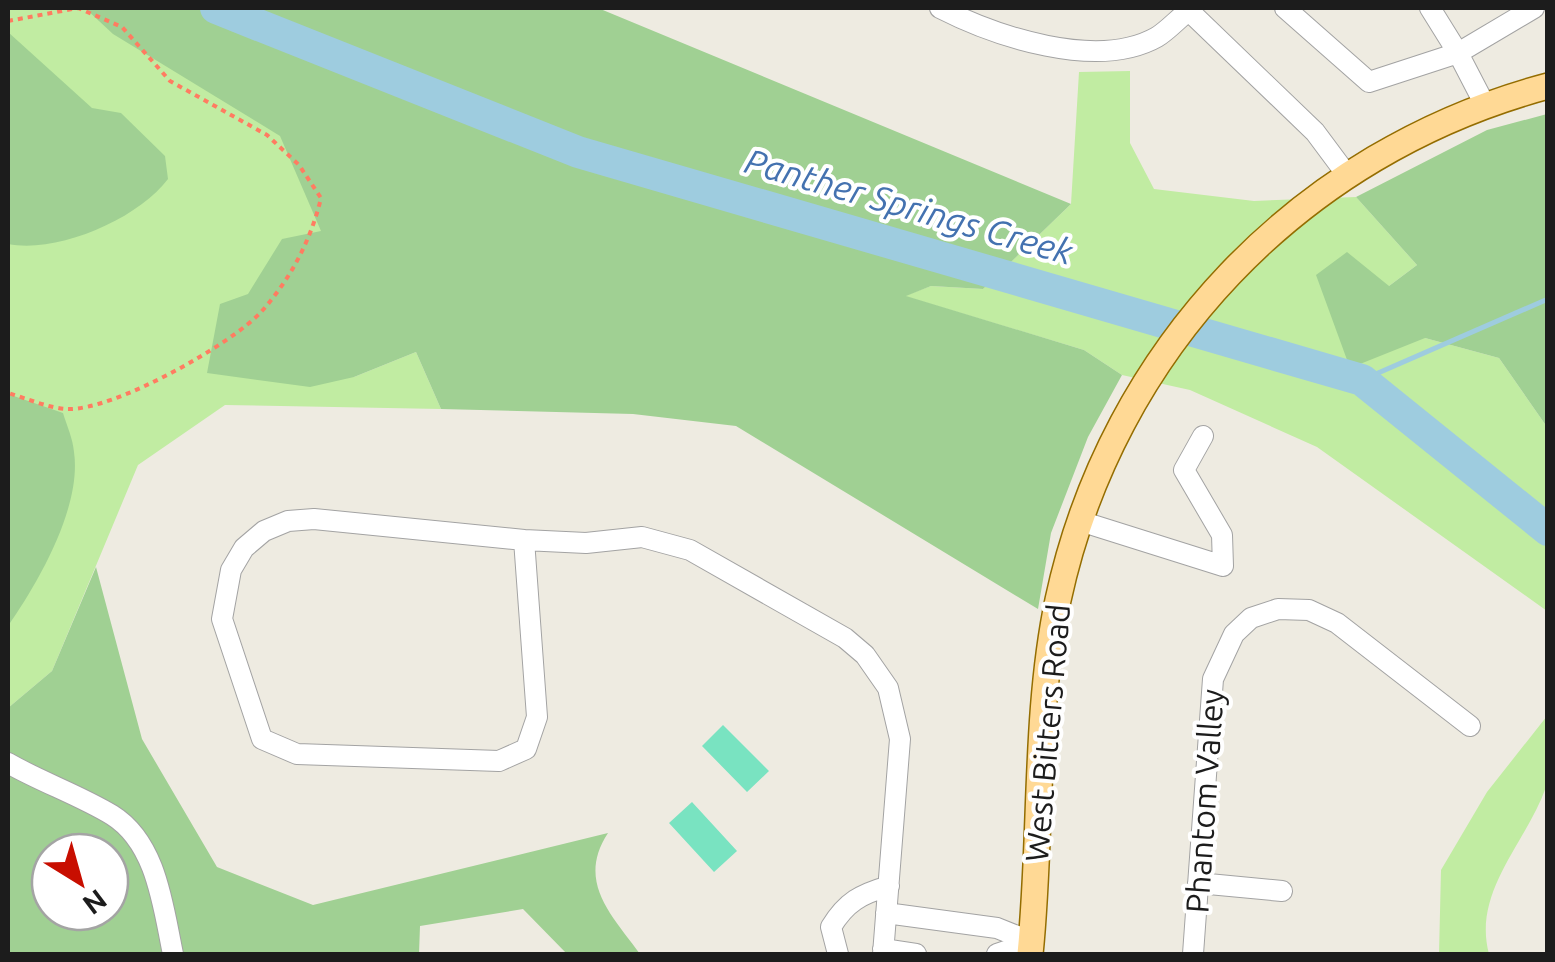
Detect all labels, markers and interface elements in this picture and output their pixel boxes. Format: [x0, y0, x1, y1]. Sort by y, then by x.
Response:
water label: Panther Springs Creek [741, 140, 1078, 272]
street label: West Bitters Road [1018, 603, 1076, 863]
street label: Phantom Valley [1178, 688, 1230, 914]
north arrow [30, 832, 130, 932]
text: N [78, 884, 113, 921]

